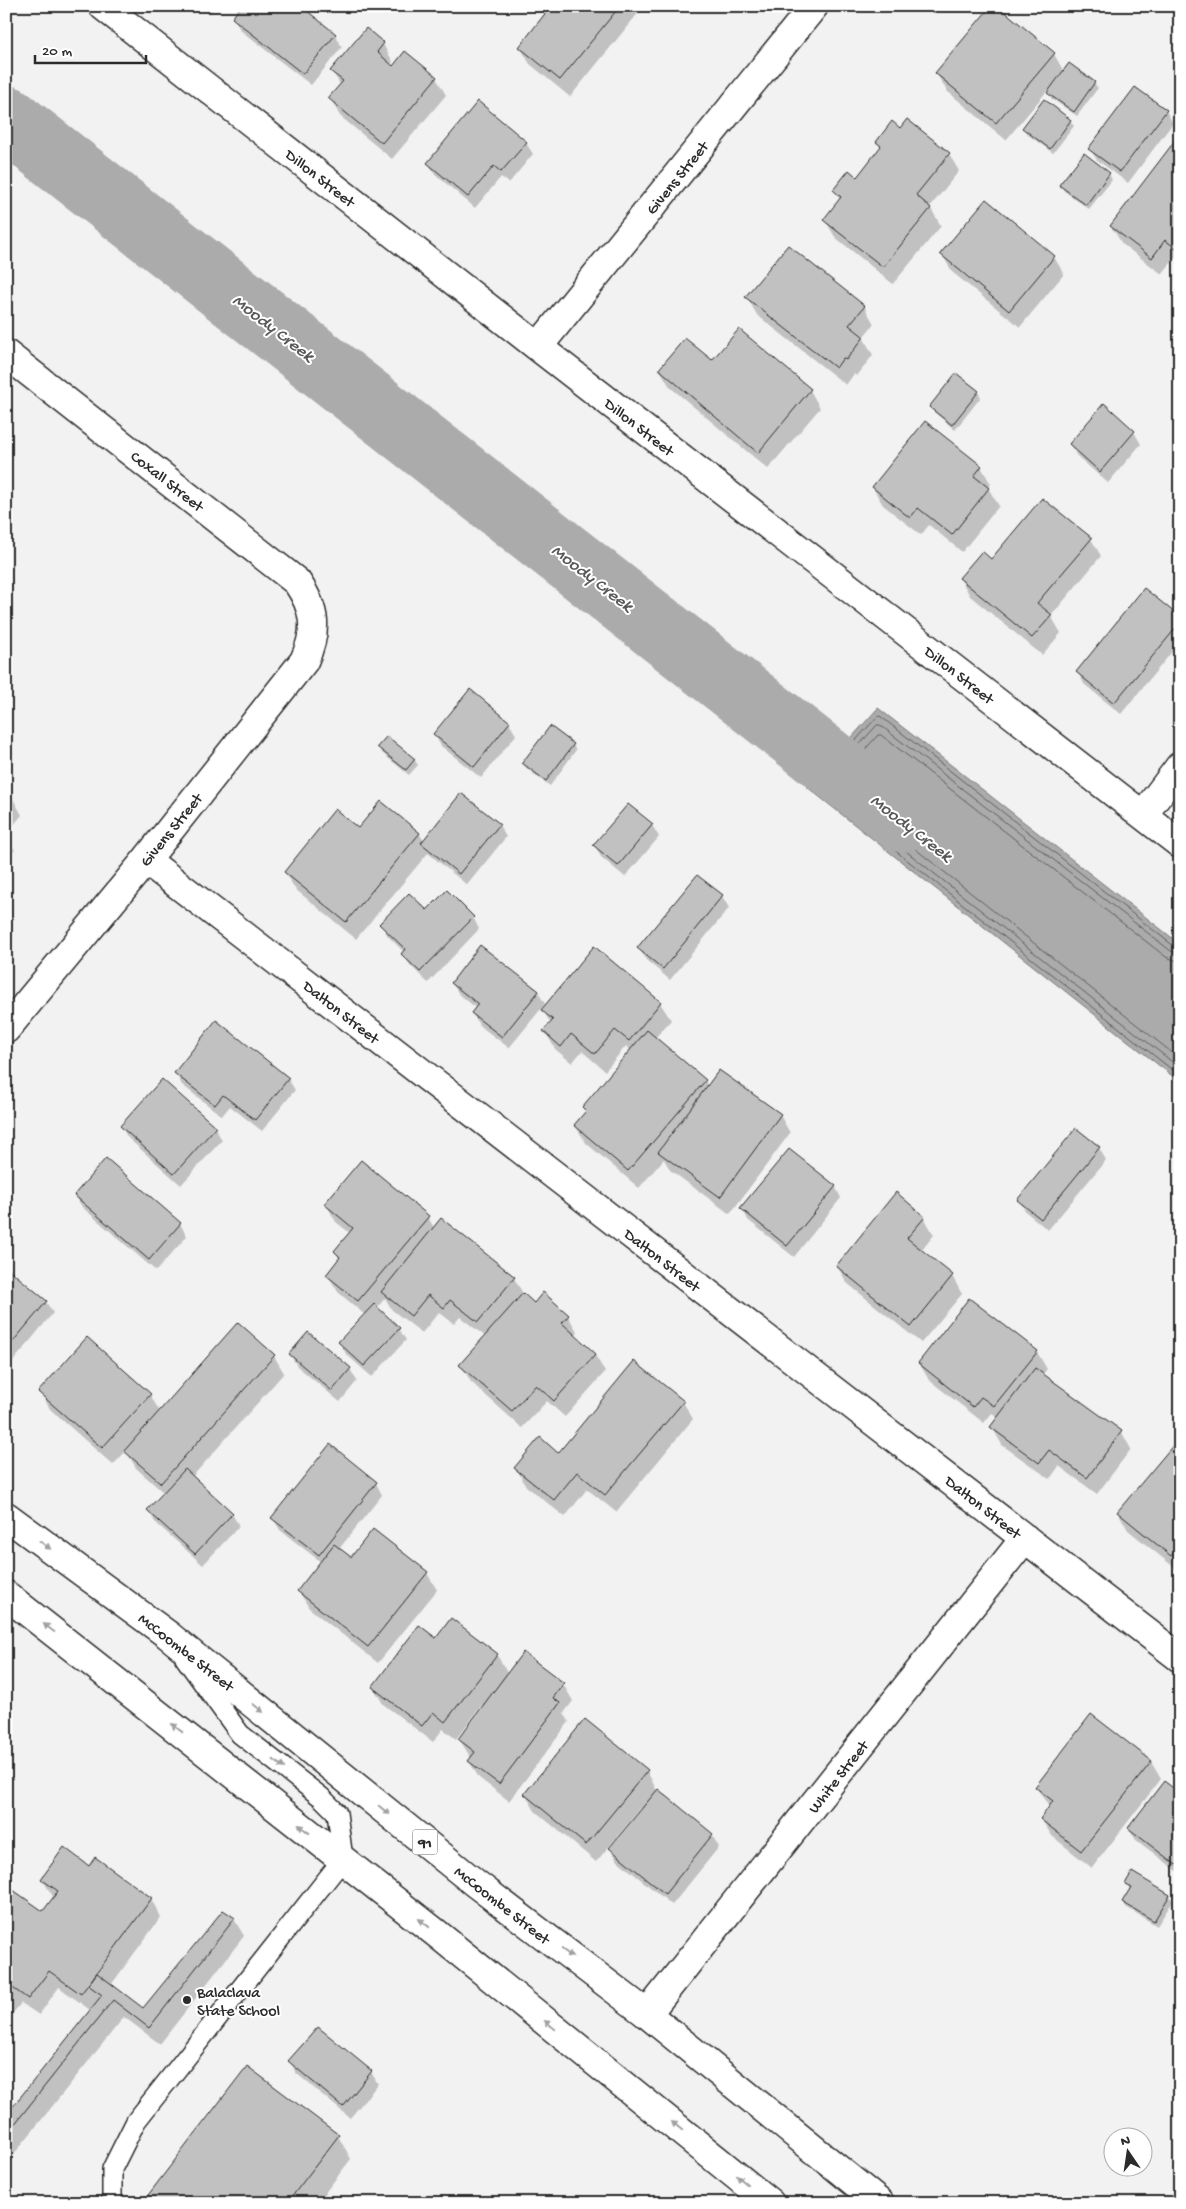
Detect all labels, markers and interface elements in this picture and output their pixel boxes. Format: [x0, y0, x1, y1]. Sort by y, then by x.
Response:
scale bar [35, 32, 146, 64]
text: 20 m [42, 43, 72, 61]
street label: Givens Street [643, 138, 715, 220]
street label: Dillon Street [279, 146, 359, 214]
water label: Moody Creek [228, 291, 319, 368]
street label: Dillon Street [598, 395, 678, 463]
street label: Coxall Street [125, 448, 207, 518]
water label: Moody Creek [547, 541, 638, 618]
street label: Dillon Street [918, 643, 998, 711]
street label: Givens Street [137, 790, 209, 872]
water label: Moody Creek [866, 791, 957, 868]
street label: Dalton Street [297, 977, 383, 1050]
street label: Dalton Street [618, 1225, 704, 1298]
street label: Dalton Street [939, 1472, 1025, 1545]
one-way arrow [39, 1539, 52, 1549]
street label: McCoombe Street [133, 1610, 238, 1698]
one-way arrow [43, 1622, 56, 1633]
one-way arrow [251, 1702, 264, 1713]
one-way arrow [170, 1723, 184, 1733]
street label: White Street [806, 1737, 875, 1818]
one-way arrow [272, 1758, 285, 1769]
one-way arrow [377, 1804, 390, 1815]
one-way arrow [298, 1823, 311, 1834]
road number: 91 [412, 1830, 438, 1854]
street label: McCoombe Street [449, 1863, 554, 1951]
one-way arrow [417, 1917, 430, 1928]
one-way arrow [560, 1948, 574, 1958]
place label: Balaclava State School [196, 1985, 280, 2022]
marker: Balaclava State School [181, 1994, 193, 2006]
one-way arrow [544, 2019, 557, 2030]
one-way arrow [671, 2121, 684, 2132]
north arrow [1104, 2126, 1154, 2176]
text: N [1119, 2132, 1132, 2151]
one-way arrow [736, 2174, 749, 2185]

